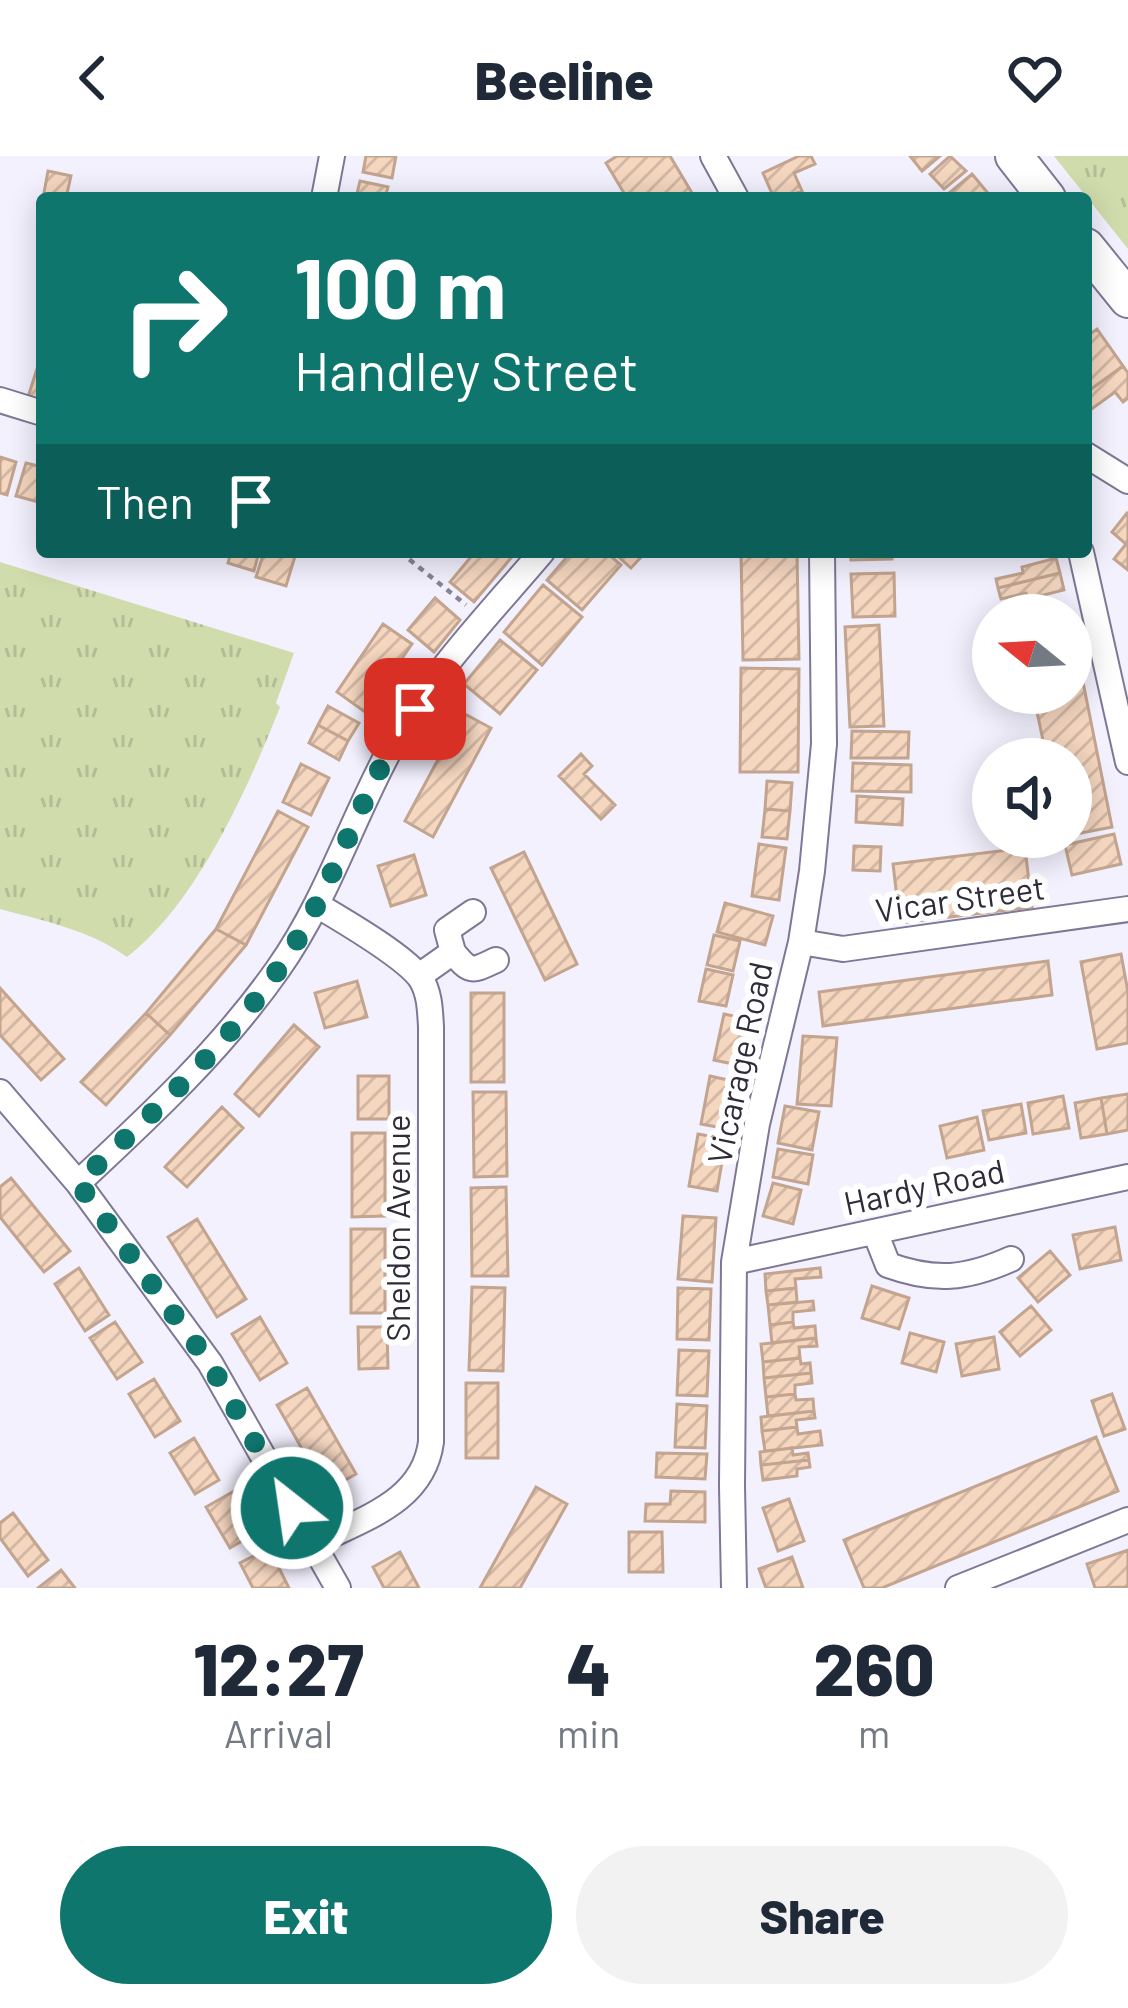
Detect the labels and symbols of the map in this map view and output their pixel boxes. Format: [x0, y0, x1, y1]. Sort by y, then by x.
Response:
north arrow [972, 594, 1092, 714]
pin [364, 658, 466, 760]
street label: Vicar Street [873, 866, 1047, 930]
street label: Vicarage Road [698, 958, 780, 1167]
street label: Sheldon Avenue [377, 1114, 417, 1342]
street label: Hardy Road [840, 1150, 1008, 1223]
position arrow [229, 1445, 355, 1571]

